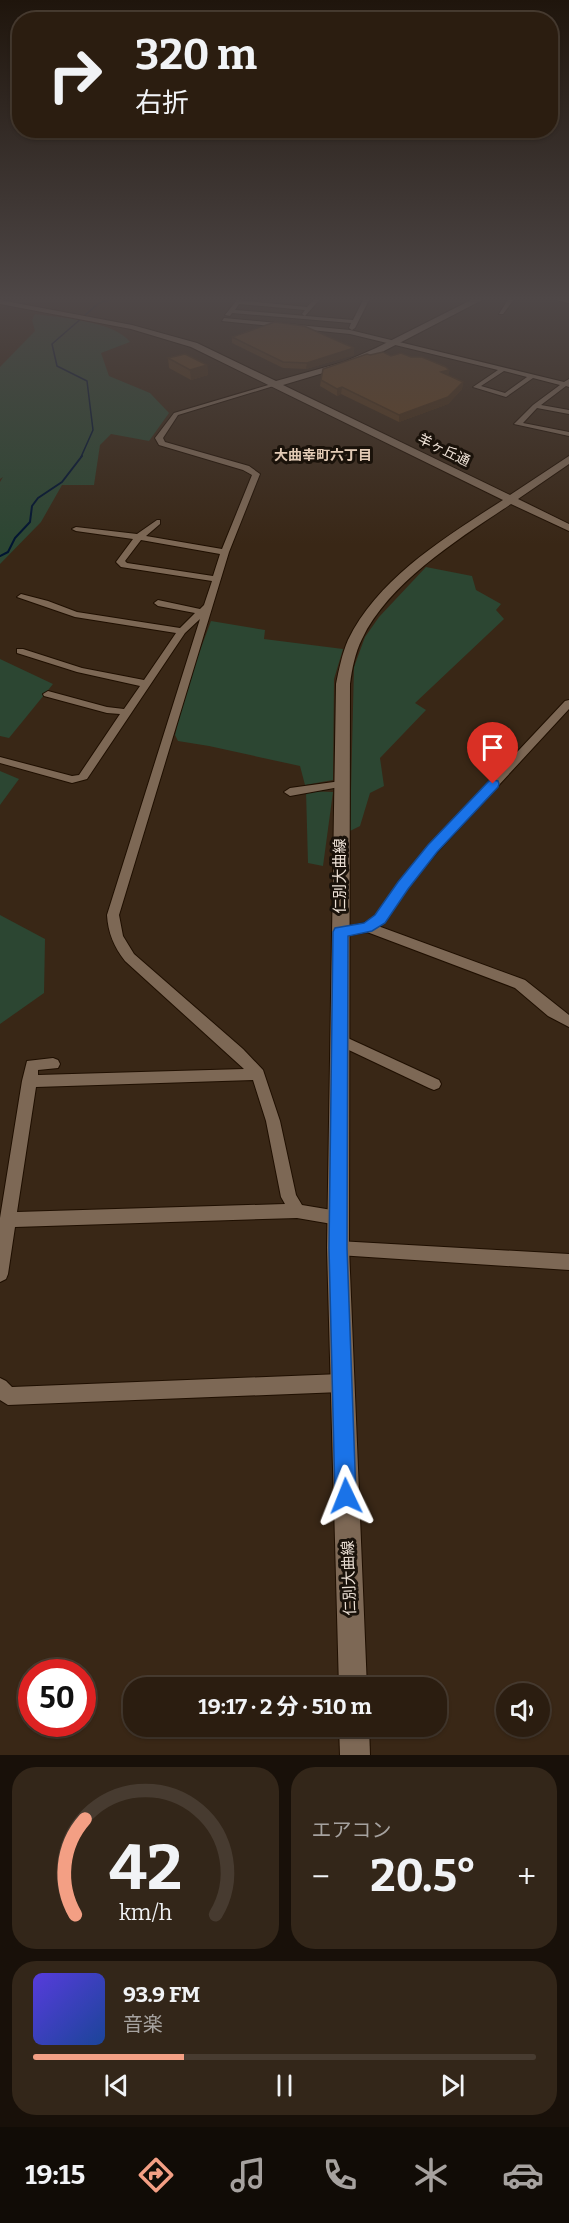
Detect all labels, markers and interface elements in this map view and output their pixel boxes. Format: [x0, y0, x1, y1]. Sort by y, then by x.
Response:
text: 320 m [135, 30, 257, 80]
icon: right [36, 36, 114, 114]
text: 右折 [135, 87, 189, 119]
street label: 羊ヶ丘通 [415, 430, 473, 470]
district label: 大曲幸町六丁目 [274, 447, 372, 464]
pin [467, 722, 518, 784]
icon: arrive [476, 731, 509, 764]
street label: 仁別大曲線 [331, 838, 349, 914]
position arrow [314, 1464, 378, 1528]
street label: 仁別大曲線 [339, 1540, 359, 1616]
speed limit sign: 50 [18, 1659, 96, 1737]
map controls [496, 1683, 550, 1737]
button: sound [496, 1683, 550, 1737]
text: 19:17 · 2 分 · 510 m [198, 1693, 372, 1720]
text: エアコン [312, 1818, 392, 1842]
text: 42 [109, 1831, 182, 1906]
text: 20.5° [370, 1849, 477, 1903]
text: − [312, 1857, 330, 1897]
text: + [517, 1857, 536, 1897]
text: km/h [119, 1900, 172, 1926]
text: 93.9 FM [123, 1981, 200, 2008]
text: 音楽 [123, 2012, 163, 2036]
icon: previous [100, 2069, 133, 2102]
icon: pause [268, 2069, 301, 2102]
icon: next [436, 2069, 469, 2102]
icon: directions [135, 2154, 177, 2196]
icon: music [227, 2154, 269, 2196]
icon: phone [319, 2154, 361, 2196]
icon: climate [410, 2154, 452, 2196]
icon: car [502, 2154, 544, 2196]
text: 19:15 [25, 2159, 85, 2191]

